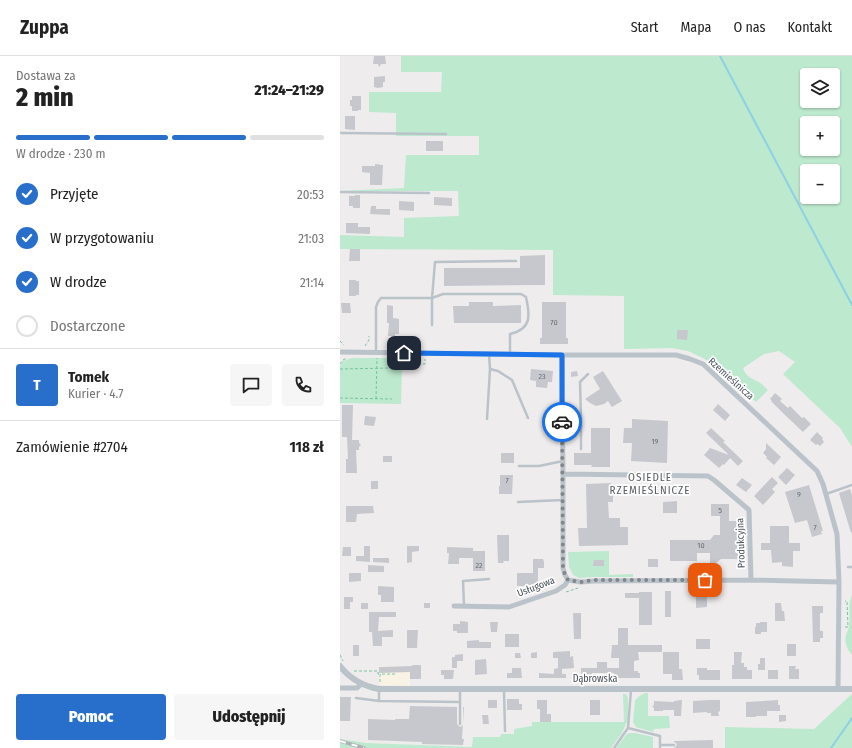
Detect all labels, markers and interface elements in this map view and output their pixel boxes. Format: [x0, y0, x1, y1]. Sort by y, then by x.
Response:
text: Zuppa [20, 16, 69, 39]
text: Start [631, 19, 658, 36]
text: Mapa [680, 19, 711, 36]
text: O nas [733, 19, 766, 36]
text: Kontakt [788, 19, 832, 36]
text: Dostawa za [16, 68, 76, 83]
map controls [800, 68, 840, 204]
button: layers [800, 68, 840, 108]
text: 21:24–21:29 [254, 81, 324, 99]
text: 2 min [16, 82, 74, 113]
button: + [800, 116, 840, 156]
text: W drodze · 230 m [16, 146, 105, 161]
button: − [800, 164, 840, 204]
icon: check [16, 183, 38, 205]
text: Przyjęte [50, 185, 99, 203]
text: 20:53 [297, 187, 324, 202]
icon: check [16, 227, 38, 249]
text: W przygotowaniu [50, 229, 154, 247]
text: 21:03 [298, 231, 324, 246]
icon: check [16, 271, 38, 293]
text: W drodze [50, 273, 107, 291]
text: 21:14 [300, 275, 324, 290]
text: Dostarczone [50, 317, 125, 335]
house number: 70 [550, 318, 558, 327]
pin [387, 336, 421, 370]
icon: home [393, 342, 415, 364]
street label: Rzemieślnicza [706, 355, 756, 403]
button: chat [230, 364, 272, 406]
button: phone [282, 364, 324, 406]
text: Tomek [68, 368, 109, 386]
house number: 23 [538, 372, 546, 381]
text: T [33, 376, 41, 394]
text: Kurier · 4.7 [68, 386, 124, 401]
courier [542, 402, 582, 442]
icon: car [551, 411, 573, 433]
house number: 19 [651, 437, 659, 446]
text: Zamówienie #2704 [16, 438, 128, 456]
text: 118 zł [289, 438, 324, 456]
district label: OSIEDLE RZEMIEŚLNICZE [610, 471, 690, 497]
house number: 7 [505, 476, 509, 485]
house number: 9 [797, 490, 801, 499]
house number: 5 [718, 506, 722, 515]
street label: Produkcyjna [734, 518, 748, 568]
house number: 7 [813, 523, 817, 532]
house number: 10 [697, 541, 705, 550]
house number: 22 [475, 561, 483, 570]
pin [688, 563, 722, 597]
icon: bag [694, 569, 716, 591]
street label: Usługowa [516, 574, 557, 600]
street label: Dąbrowska [573, 673, 617, 685]
button: Pomoc [16, 694, 166, 740]
button: Udostępnij [174, 694, 324, 740]

